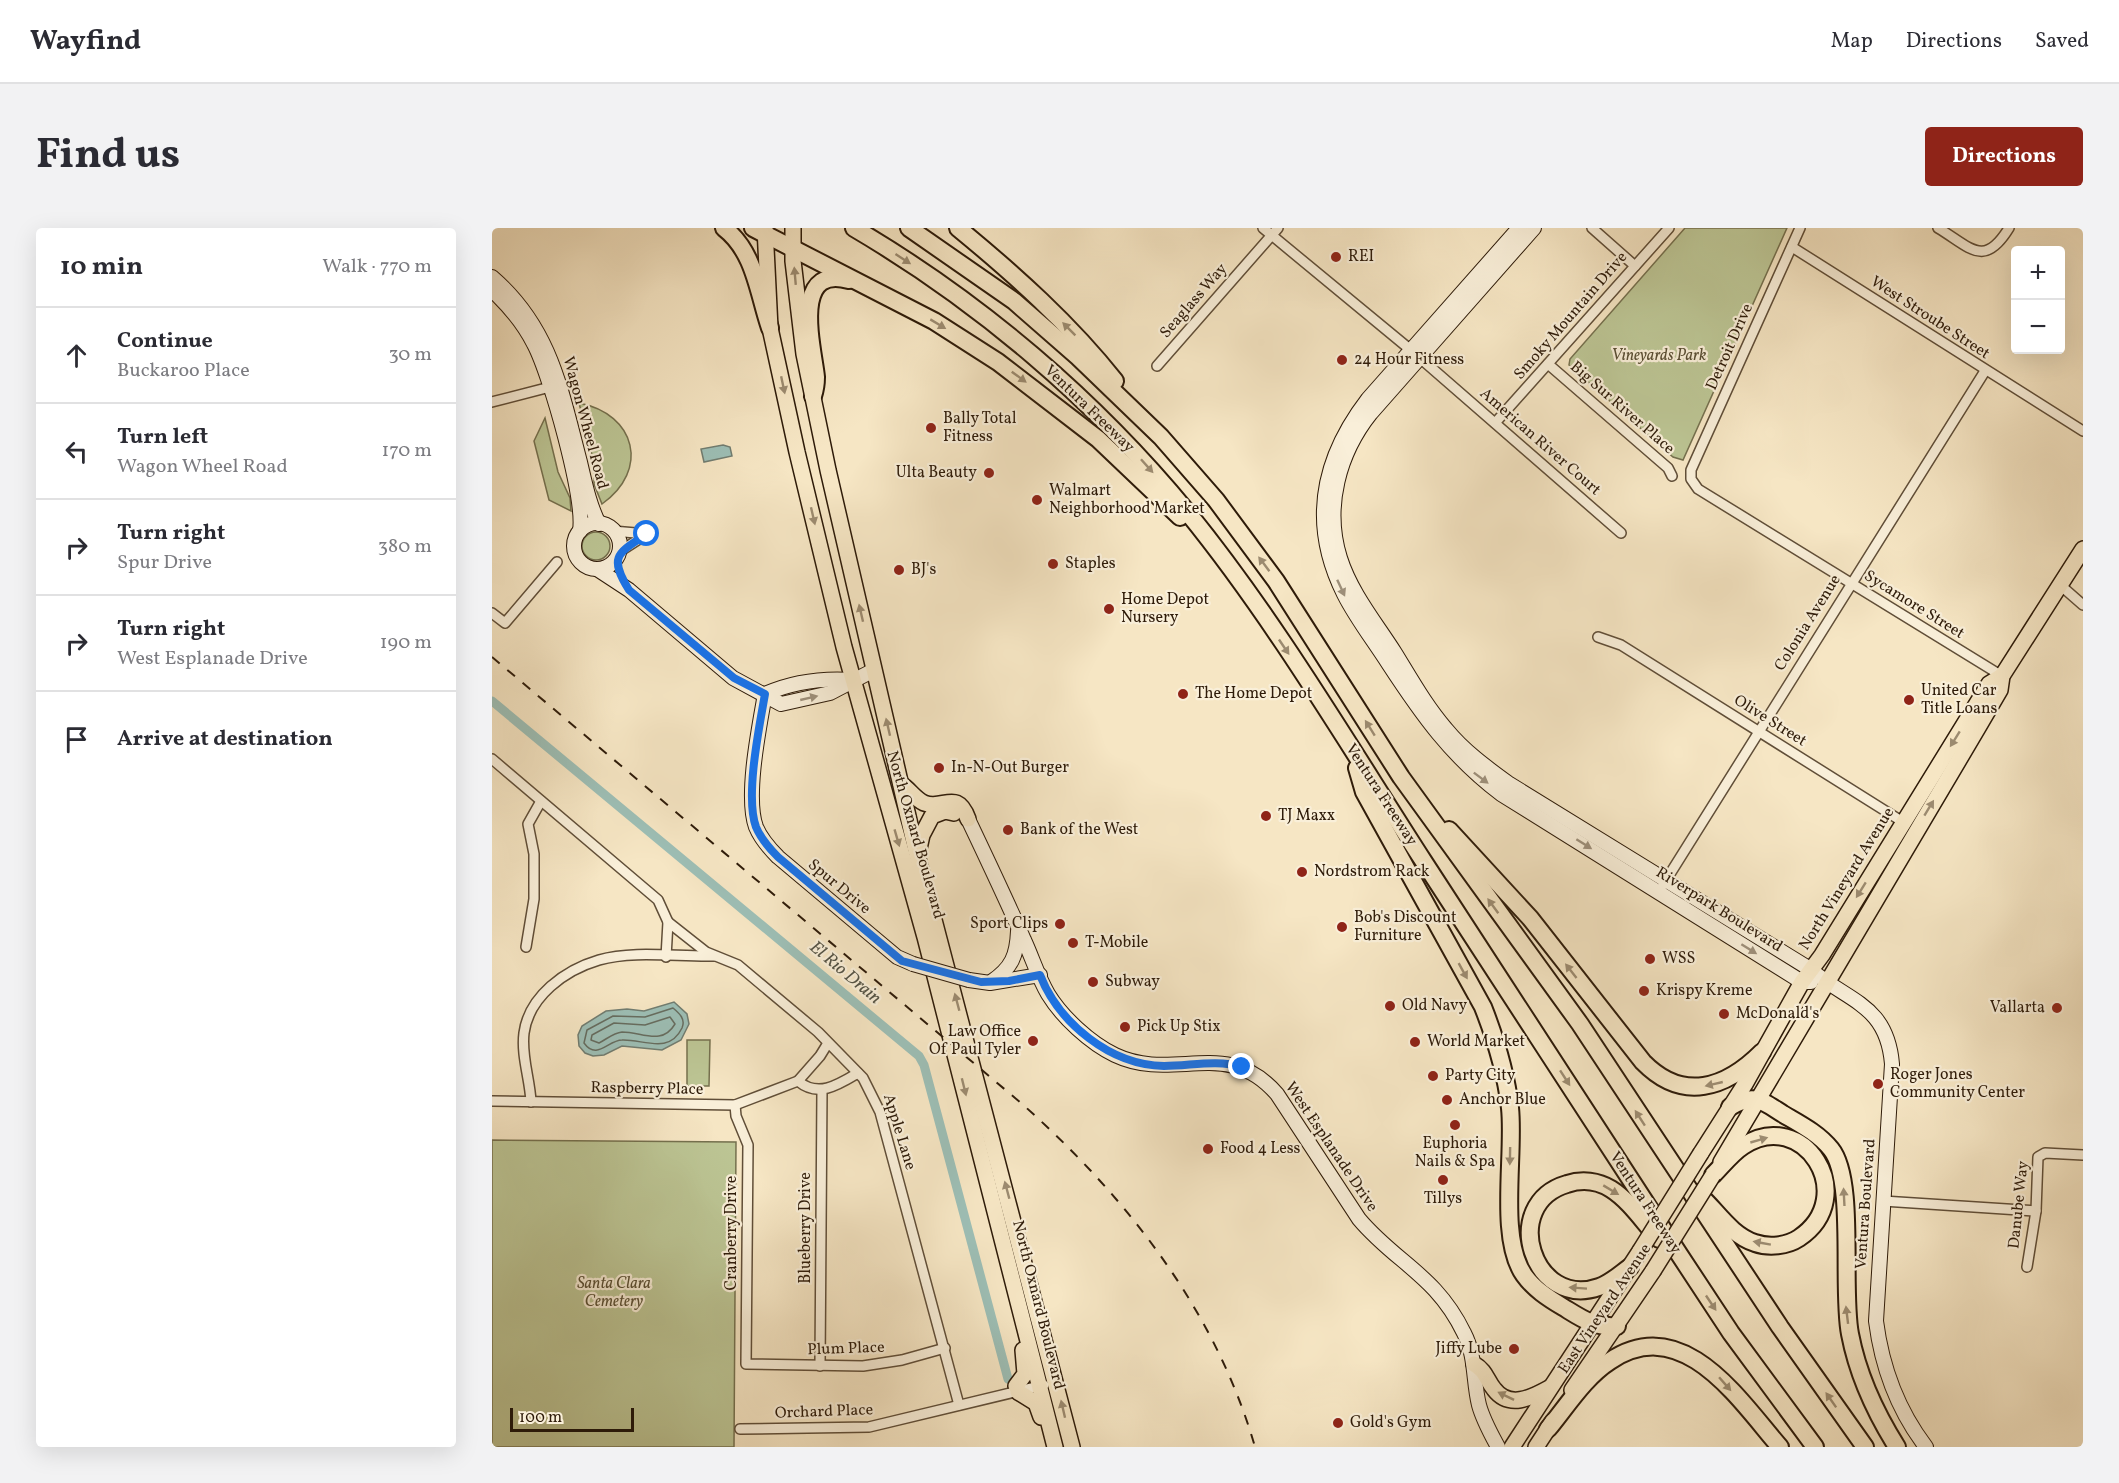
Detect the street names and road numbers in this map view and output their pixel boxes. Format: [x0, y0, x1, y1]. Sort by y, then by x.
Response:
street label: Smoky Mountain Drive [1509, 247, 1633, 385]
street label: Seaglass Way [1155, 259, 1233, 343]
street label: West Stroube Street [1866, 271, 1994, 365]
street label: Detroit Drive [1701, 300, 1759, 394]
street label: Wagon Wheel Road [557, 354, 613, 492]
street label: Big Sur River Place [1565, 356, 1679, 460]
street label: Ventura Freeway [1039, 360, 1139, 458]
street label: American River Court [1475, 383, 1606, 501]
street label: Sycamore Street [1860, 565, 1969, 645]
street label: Colonia Avenue [1770, 571, 1846, 675]
street label: Olive Street [1729, 690, 1811, 752]
street label: Ventura Freeway [1340, 740, 1423, 851]
street label: North Oxnard Boulevard [880, 748, 950, 922]
street label: North Vineyard Avenue [1794, 803, 1900, 955]
street label: Spur Drive [803, 854, 875, 920]
street label: Riverpark Boulevard [1651, 862, 1787, 958]
street label: Raspberry Place [590, 1077, 704, 1101]
street label: West Esplanade Drive [1279, 1078, 1383, 1216]
street label: Apple Lane [877, 1091, 921, 1173]
street label: Ventura Boulevard [1850, 1138, 1882, 1270]
street label: Ventura Freeway [1604, 1148, 1687, 1259]
street label: Danube Way [2003, 1160, 2035, 1250]
street label: Blueberry Drive [795, 1172, 817, 1284]
street label: Cranberry Drive [721, 1176, 743, 1290]
street label: North Oxnard Boulevard [1006, 1218, 1070, 1392]
street label: East Vineyard Avenue [1553, 1240, 1657, 1378]
street label: Plum Place [807, 1337, 885, 1361]
street label: Orchard Place [774, 1399, 874, 1425]

